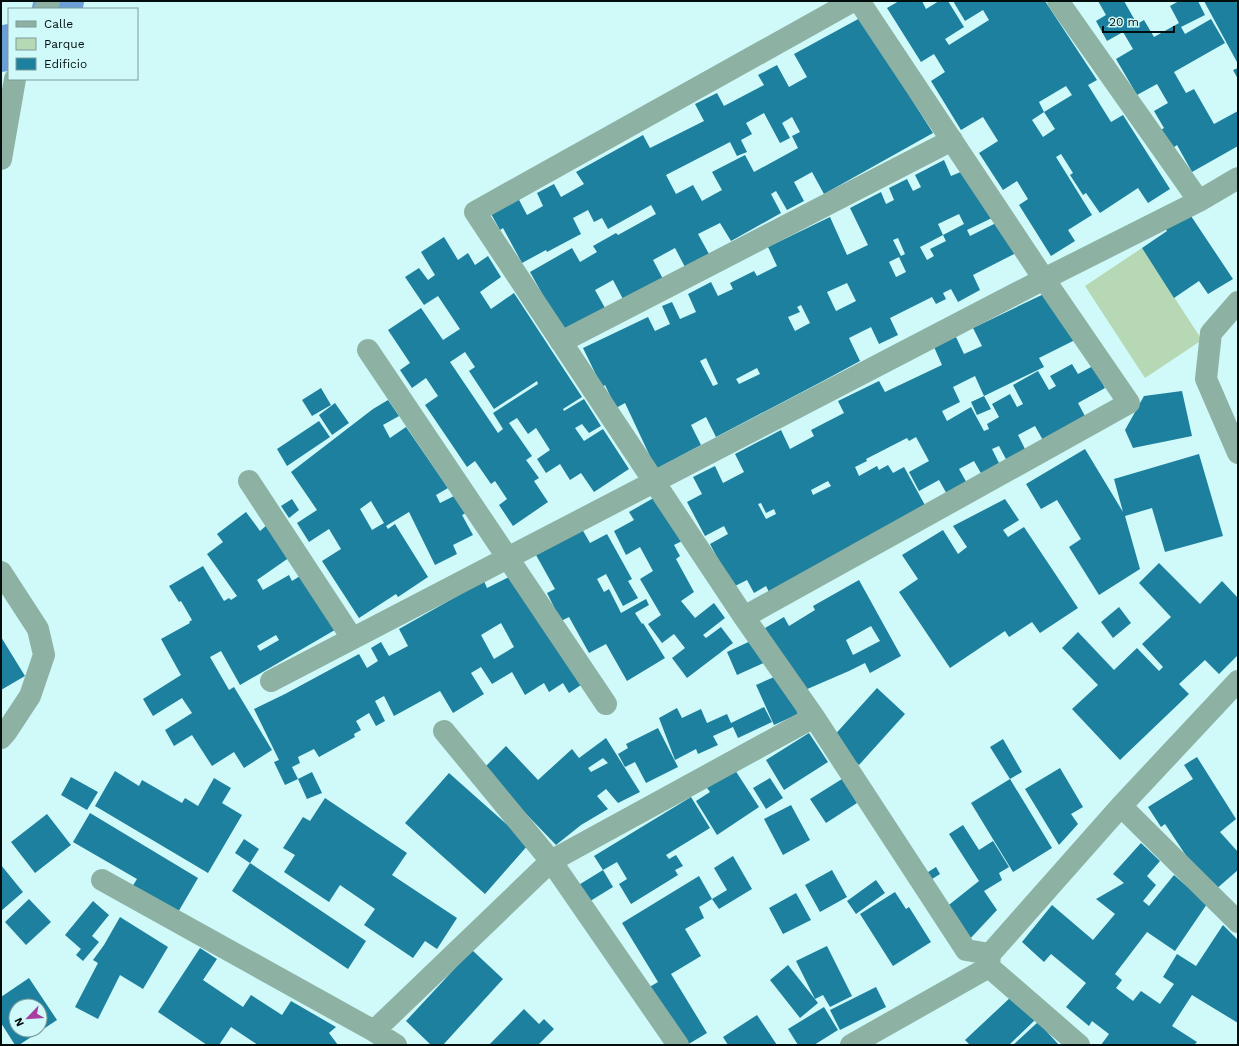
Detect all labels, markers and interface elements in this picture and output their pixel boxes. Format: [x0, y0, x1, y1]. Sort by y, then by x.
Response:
legend [8, 8, 138, 80]
scale bar [1103, 8, 1174, 34]
text: 20 m [1109, 15, 1139, 29]
text: Calle [44, 17, 73, 31]
text: Parque [44, 37, 85, 51]
text: Edificio [44, 57, 87, 71]
north arrow [8, 998, 48, 1038]
text: N [12, 1016, 27, 1028]

